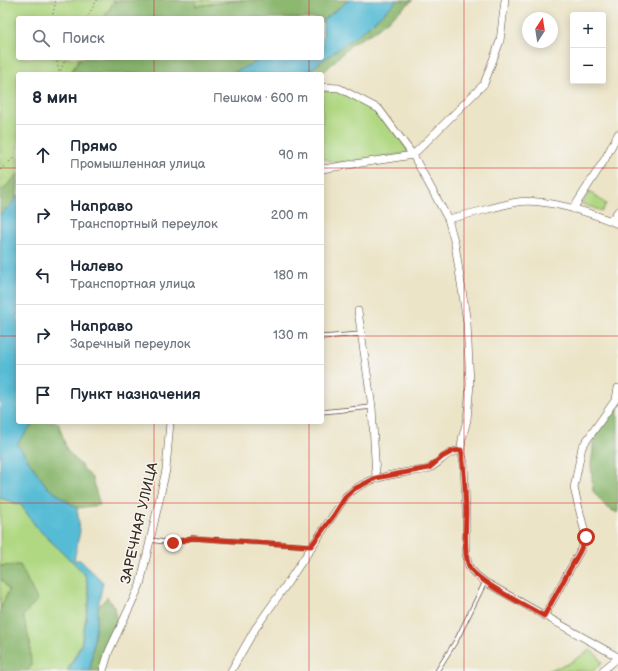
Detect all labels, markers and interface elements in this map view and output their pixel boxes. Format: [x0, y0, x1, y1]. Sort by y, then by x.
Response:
north arrow [522, 12, 558, 48]
map controls [570, 12, 606, 84]
button: + [570, 12, 606, 48]
search box [16, 16, 324, 60]
icon: search [30, 27, 52, 49]
text: Поиск [62, 29, 105, 48]
button: − [570, 48, 606, 84]
text: 8 мин [32, 88, 78, 108]
text: Пешком · 600 m [213, 90, 308, 106]
text: Прямо [70, 137, 117, 156]
icon: ahead [32, 144, 54, 166]
text: 90 m [279, 147, 308, 163]
text: Промышленная улица [70, 156, 206, 172]
text: Направо [70, 197, 133, 216]
icon: right [32, 204, 54, 226]
text: 200 m [271, 207, 308, 223]
text: Транспортный переулок [70, 216, 218, 232]
text: Налево [70, 257, 123, 276]
icon: left [32, 264, 54, 286]
text: 180 m [273, 267, 308, 283]
text: Транспортная улица [70, 276, 195, 292]
text: Направо [70, 317, 133, 336]
icon: right [32, 324, 54, 346]
text: 130 m [273, 327, 308, 343]
text: Заречный переулок [70, 336, 191, 352]
icon: arrive [32, 384, 54, 406]
text: Пункт назначения [70, 385, 201, 404]
street label: ЗАРЕЧНАЯ УЛИЦА [117, 460, 161, 585]
route start [577, 528, 595, 546]
route end [164, 534, 182, 552]

